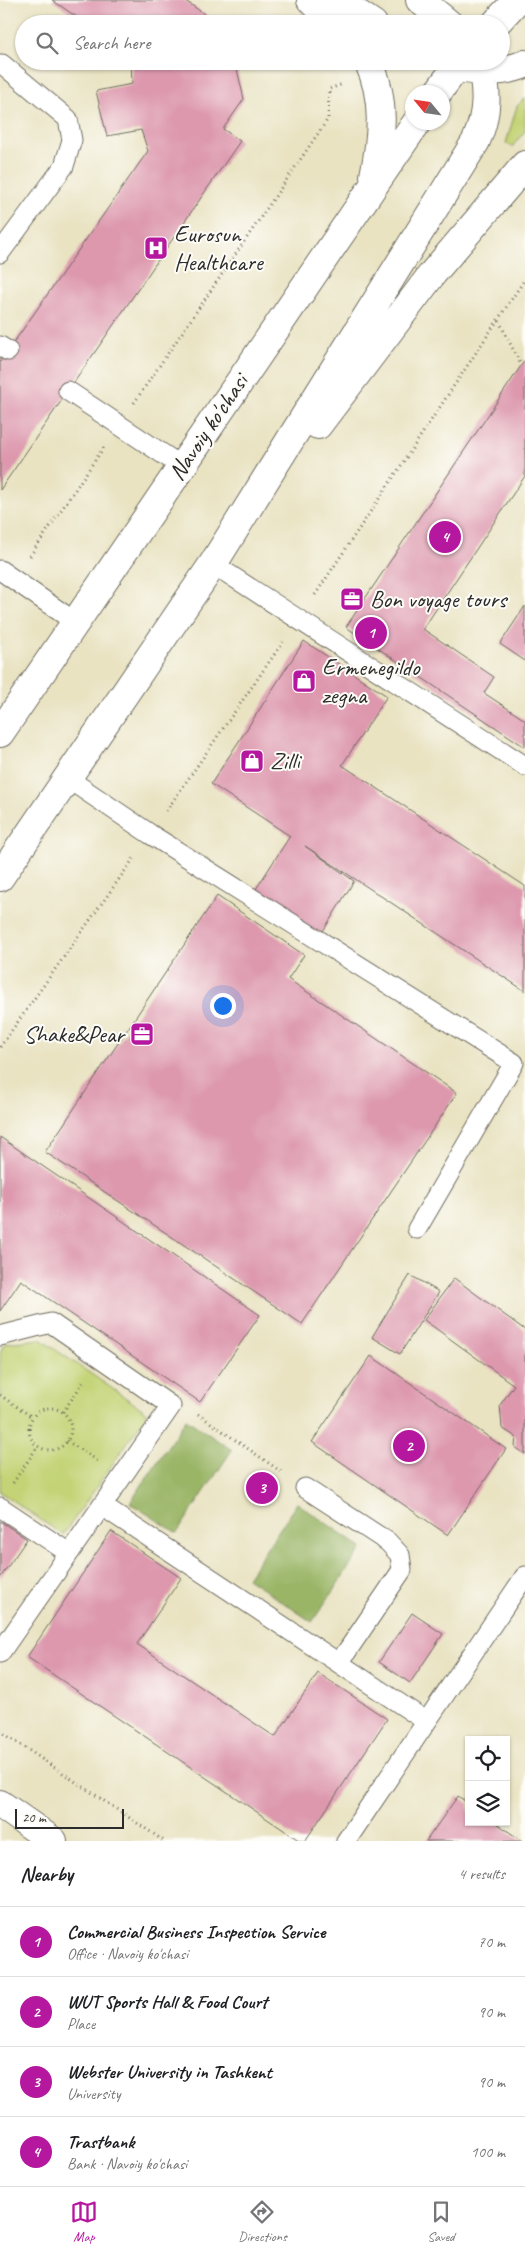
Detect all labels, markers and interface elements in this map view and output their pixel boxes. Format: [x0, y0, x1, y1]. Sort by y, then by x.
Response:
search box [15, 15, 510, 70]
icon: search [33, 29, 61, 57]
text: Search here [73, 31, 150, 55]
north arrow [405, 85, 450, 130]
place label: Eurosun Healthcare [174, 219, 265, 277]
hospital icon: Eurosun Healthcare [143, 235, 169, 261]
street label: Navoiy ko'chasi [161, 366, 256, 486]
pin: 4 [429, 518, 461, 556]
place label: Bon voyage tours [370, 584, 509, 614]
office icon: Bon voyage tours [339, 586, 365, 612]
pin: 1 [355, 614, 387, 652]
place label: Ermenegildo zegna [322, 652, 421, 710]
shop icon: Ermenegildo zegna [291, 668, 317, 694]
place label: Zilli [270, 746, 302, 776]
shop icon: Zilli [239, 748, 265, 774]
your location [210, 993, 236, 1019]
place label: Shake&Pear [23, 1019, 126, 1049]
office icon: Shake&Pear [129, 1021, 155, 1047]
pin: 2 [393, 1427, 425, 1465]
pin: 3 [246, 1469, 278, 1507]
map controls [465, 1736, 510, 1826]
button: locate [465, 1736, 510, 1781]
button: layers [465, 1781, 510, 1826]
scale bar [15, 1806, 124, 1829]
text: 20 m [22, 1809, 46, 1826]
text: Nearby [20, 1861, 73, 1887]
text: 4 results [458, 1864, 505, 1884]
text: Commercial Business Inspection Service [67, 1920, 325, 1944]
text: 1 [32, 1932, 40, 1952]
text: 70 m [478, 1932, 505, 1952]
text: Office · Navoiy ko'chasi [67, 1944, 188, 1964]
text: WUT Sports Hall & Food Court [67, 1990, 267, 2014]
text: 2 [32, 2002, 40, 2022]
text: 90 m [478, 2002, 505, 2022]
text: Place [67, 2014, 95, 2034]
text: Webster University in Tashkent [67, 2060, 272, 2084]
text: 3 [32, 2072, 40, 2092]
text: 90 m [478, 2072, 505, 2092]
text: University [67, 2084, 120, 2104]
text: Trastbank [67, 2130, 134, 2154]
text: 4 [32, 2142, 40, 2162]
text: 100 m [471, 2142, 505, 2162]
text: Bank · Navoiy ko'chasi [67, 2154, 187, 2174]
tab: Map [70, 2198, 98, 2245]
tab: Directions [238, 2198, 287, 2245]
tab: Saved [427, 2198, 455, 2245]

